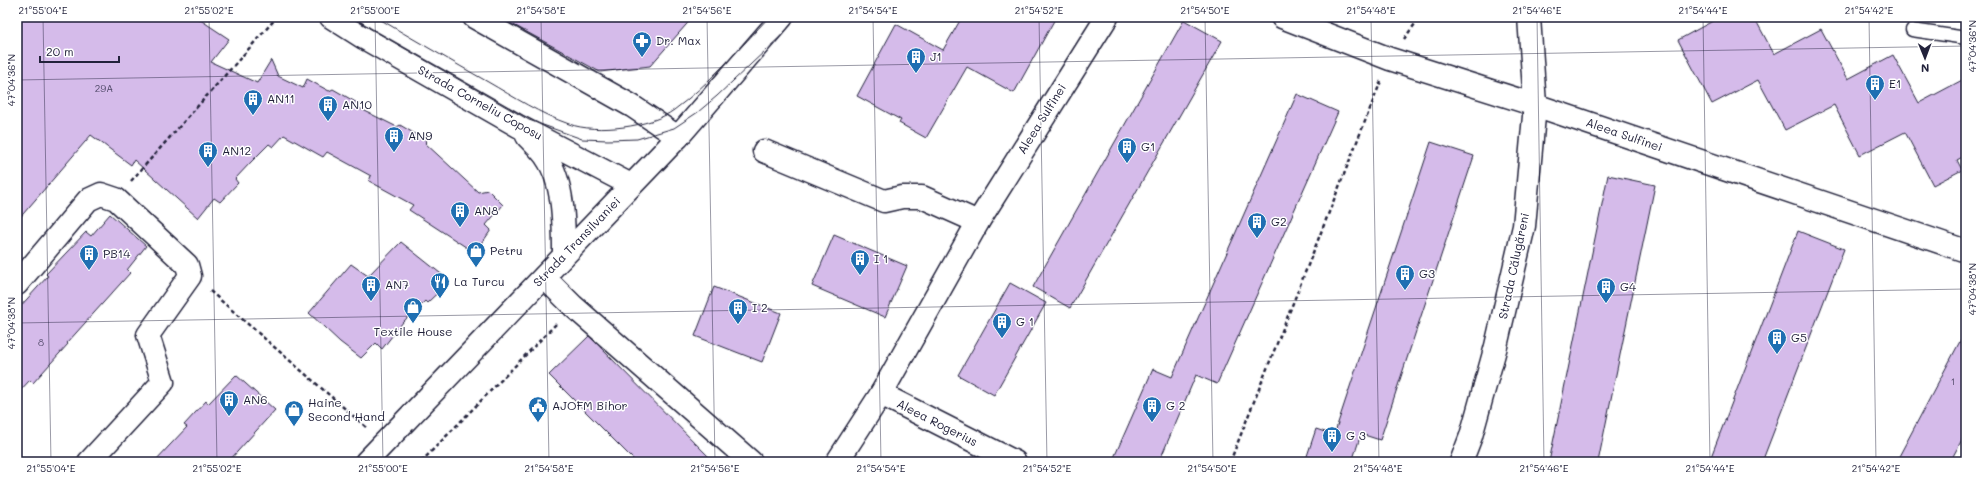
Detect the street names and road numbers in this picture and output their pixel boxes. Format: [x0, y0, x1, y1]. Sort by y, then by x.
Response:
street label: Strada Corneliu Coposu [415, 61, 546, 143]
street label: Aleea Sulfinei [1013, 80, 1069, 157]
street label: Aleea Sulfinei [1584, 113, 1665, 155]
street label: Strada Transilvaniei [529, 193, 623, 290]
street label: Strada Călugăreni [1494, 211, 1532, 320]
street label: Aleea Rogerius [894, 395, 981, 449]

